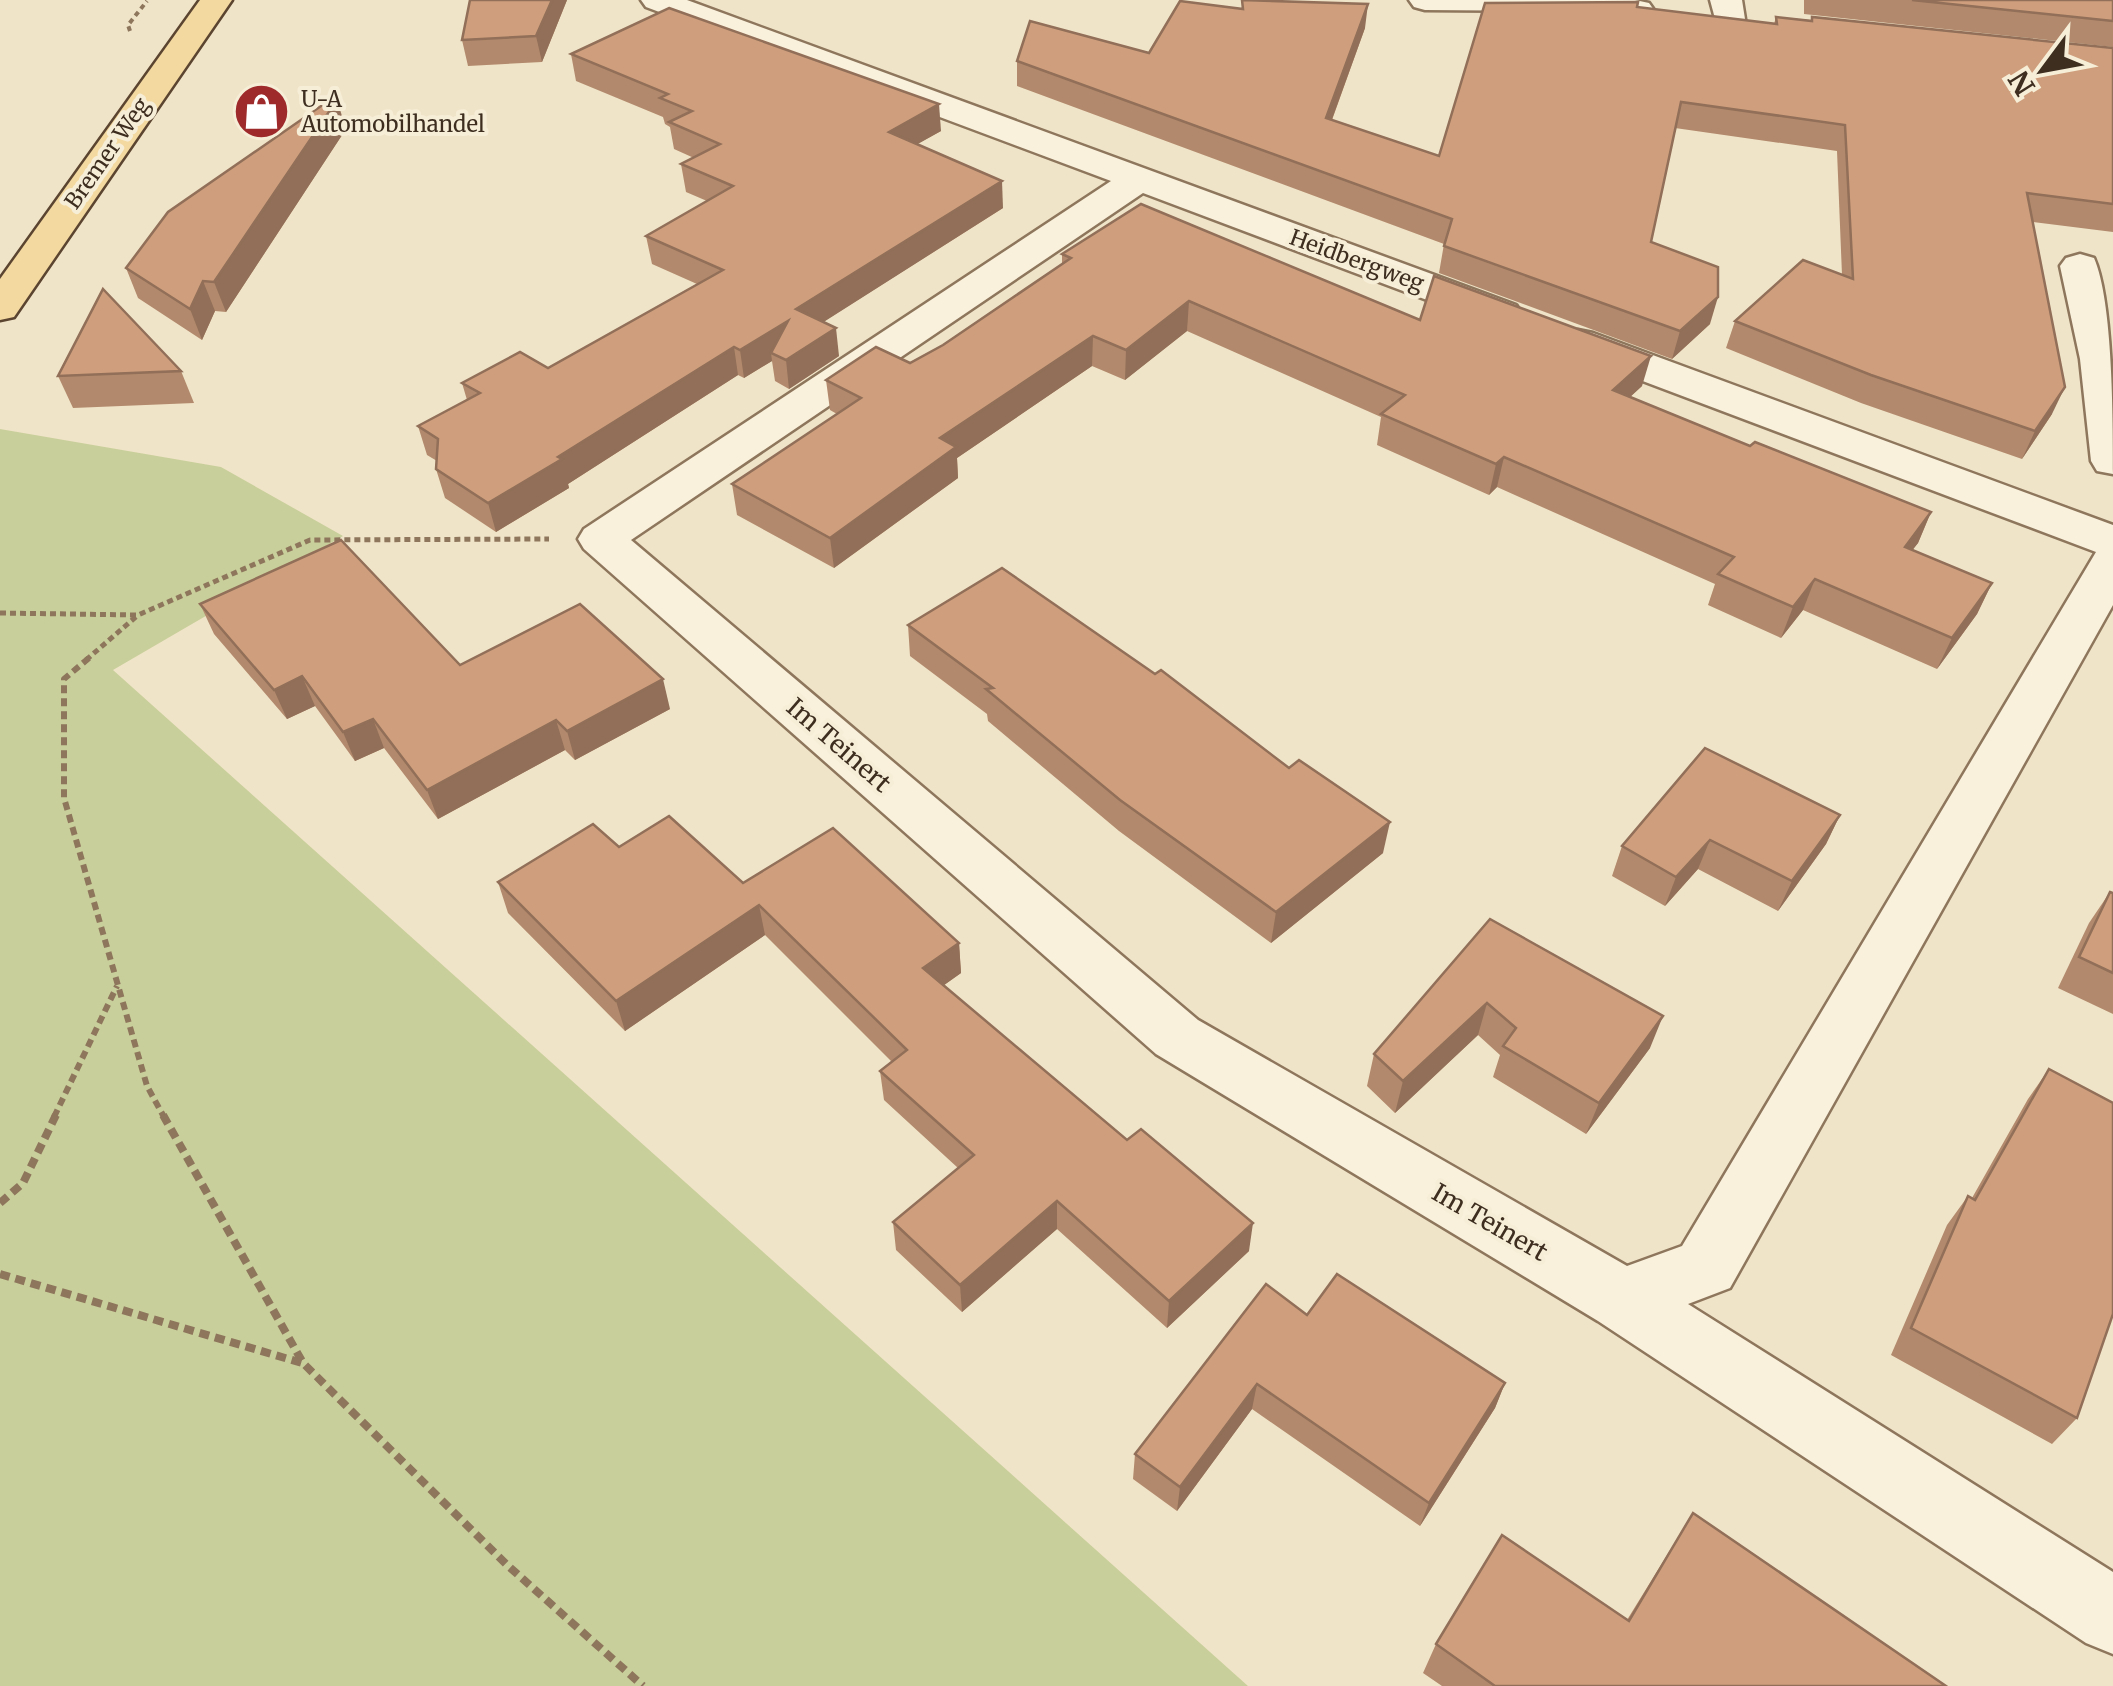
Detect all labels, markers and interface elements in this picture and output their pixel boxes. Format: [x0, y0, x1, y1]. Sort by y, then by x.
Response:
north arrow [1993, 20, 2093, 120]
text: N [2001, 64, 2043, 102]
shop icon: U-A Automobilhandel [232, 82, 292, 142]
place label: U-A Automobilhandel [300, 85, 485, 138]
street label: Bremer Weg [58, 92, 156, 214]
street label: Heidbergweg [1286, 223, 1428, 297]
street label: Im Teinert [780, 691, 898, 799]
street label: Im Teinert [1427, 1176, 1554, 1268]

